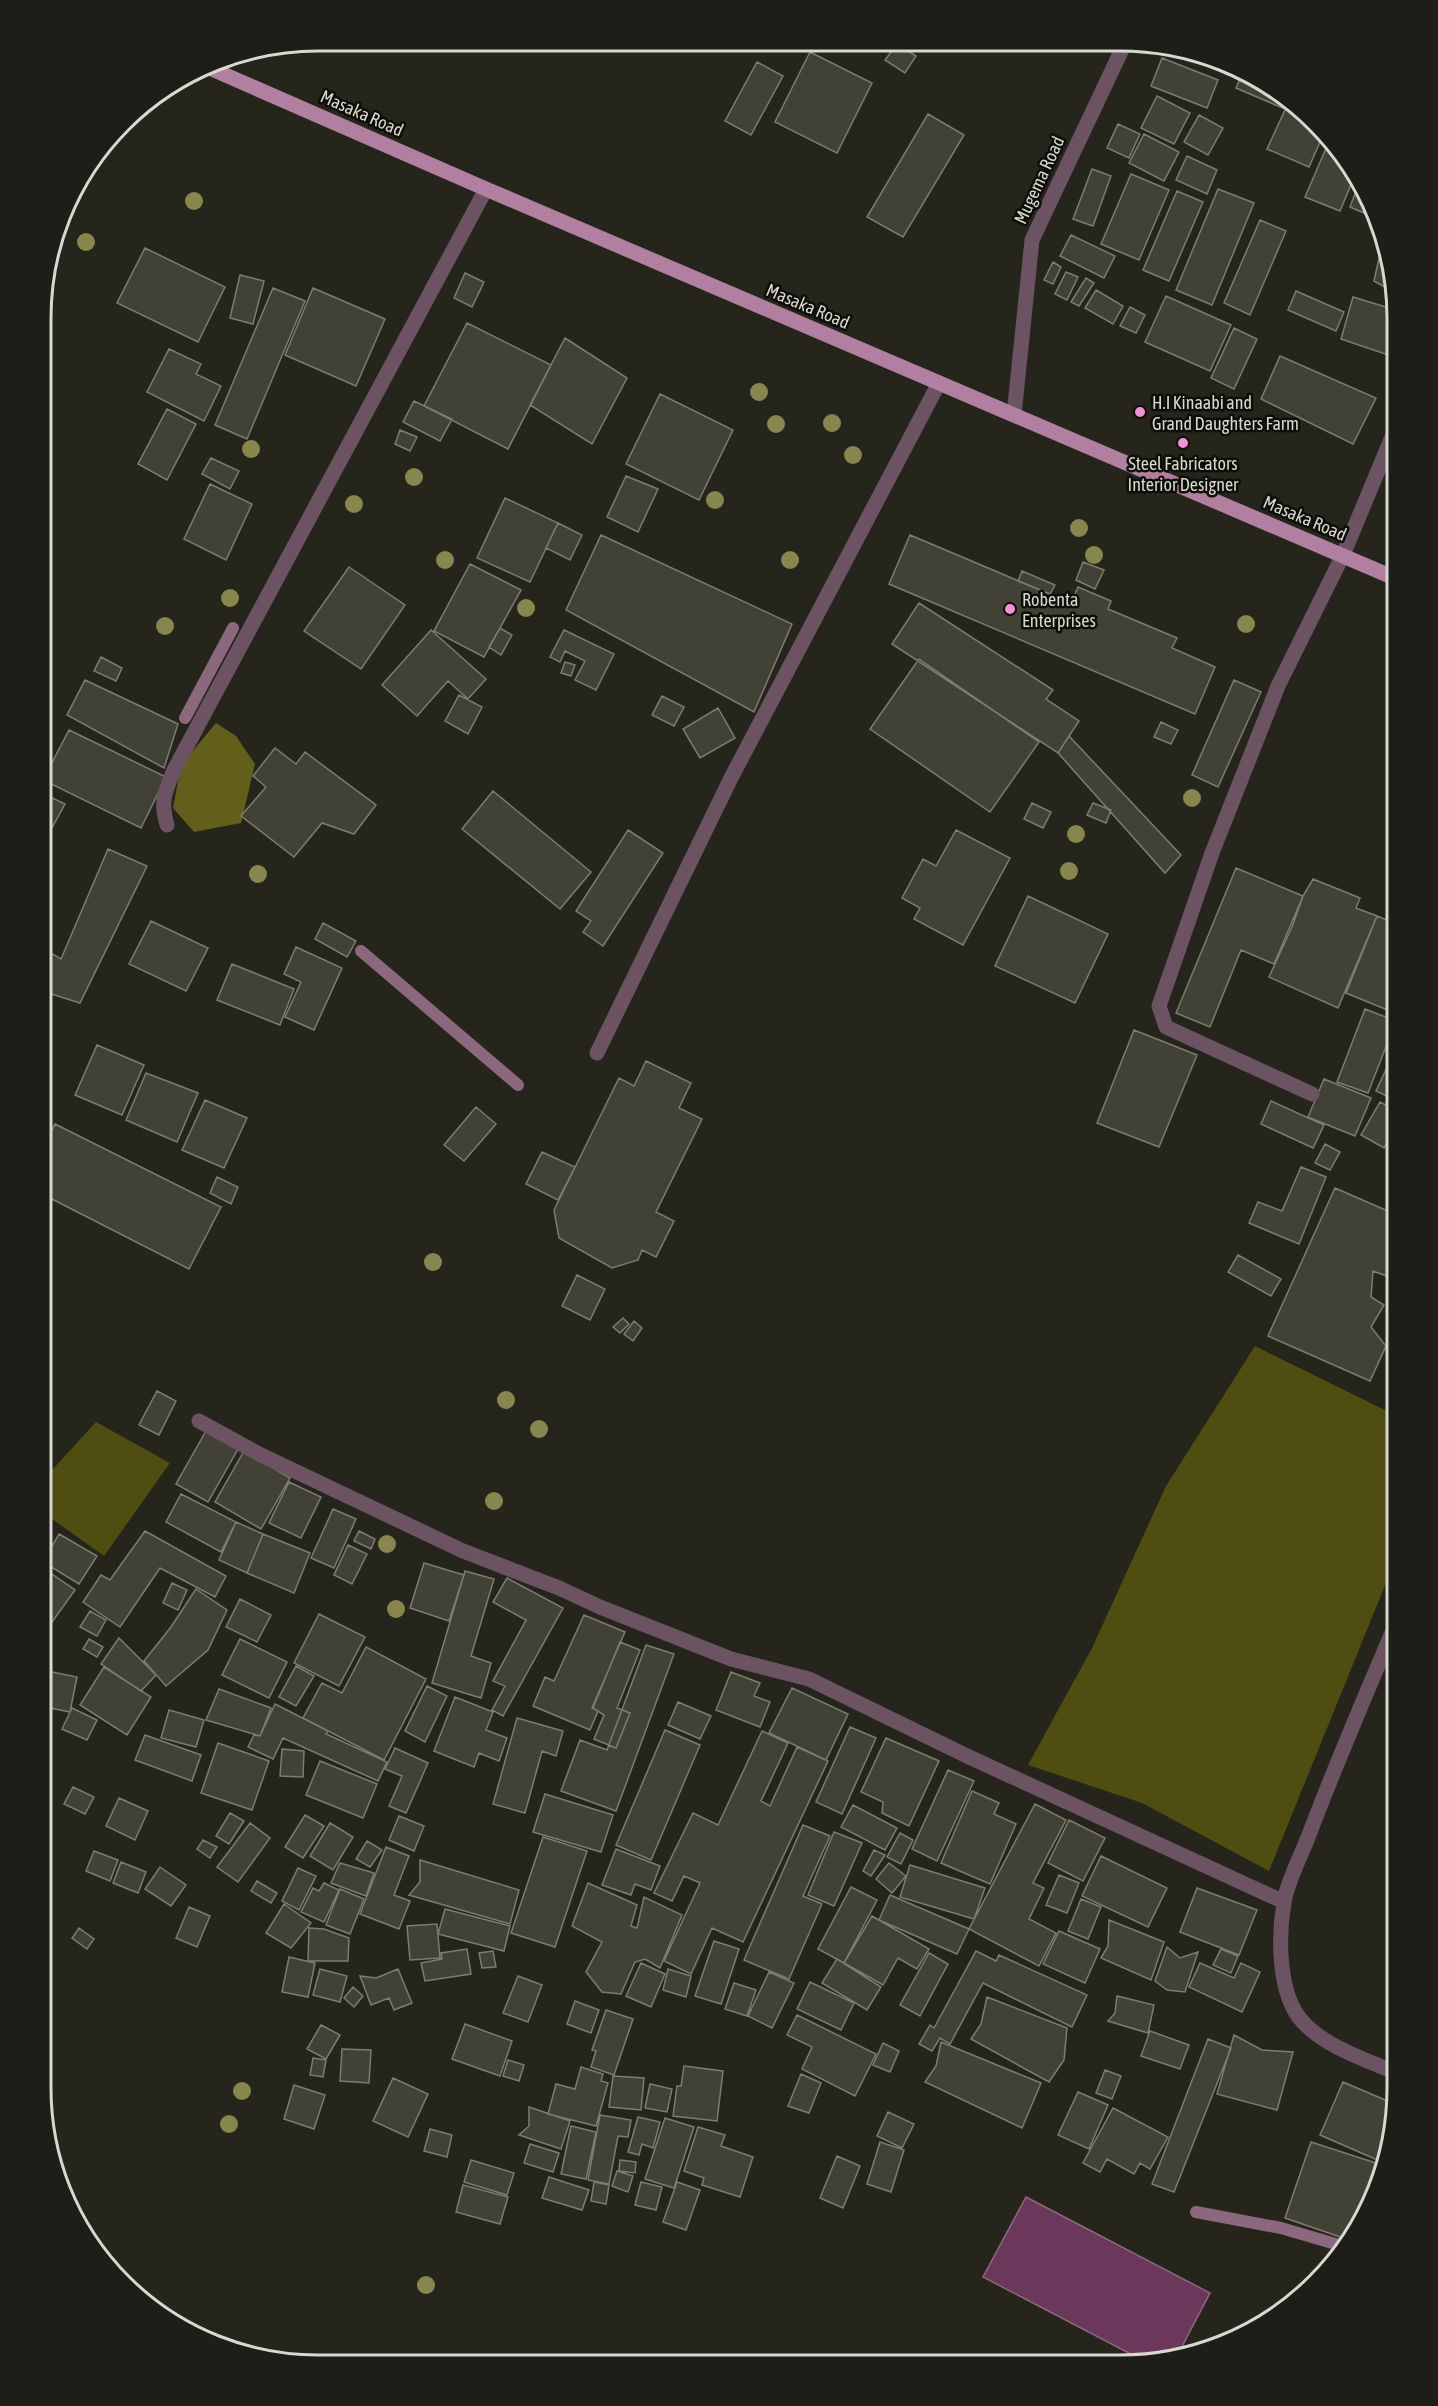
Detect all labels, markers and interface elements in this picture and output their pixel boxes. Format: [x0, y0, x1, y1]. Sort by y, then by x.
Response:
street label: Masaka Road [317, 85, 407, 141]
street label: Mugema Road [1010, 133, 1068, 227]
street label: Masaka Road [763, 279, 853, 333]
place label: H.I Kinaabi and Grand Daughters Farm [1152, 392, 1299, 434]
marker: H.I Kinaabi and Grand Daughters Farm [1133, 405, 1147, 419]
marker: Steel Fabricators Interior Designer [1176, 436, 1190, 450]
place label: Steel Fabricators Interior Designer [1128, 453, 1239, 495]
street label: Masaka Road [1260, 491, 1350, 545]
place label: Robenta Enterprises [1022, 589, 1096, 631]
marker: Robenta Enterprises [1003, 602, 1017, 616]

